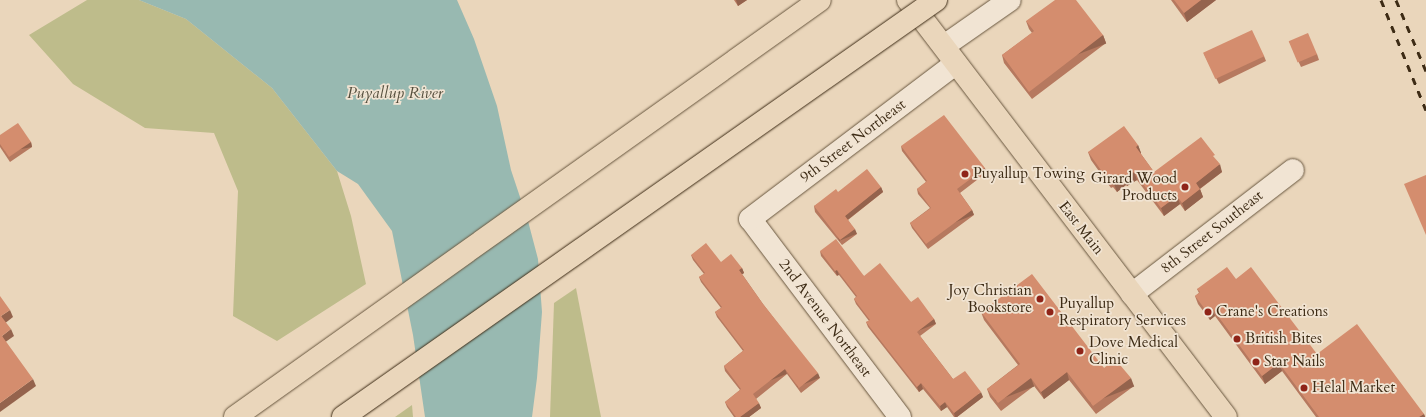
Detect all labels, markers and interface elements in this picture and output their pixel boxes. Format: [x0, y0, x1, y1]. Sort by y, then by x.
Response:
water label: Puyallup River [347, 83, 443, 103]
street label: 9th Street Northeast [797, 96, 909, 186]
place label: Puyallup Towing [973, 165, 1085, 183]
marker: Puyallup Towing [960, 169, 970, 179]
place label: Girard Wood Products [1091, 169, 1177, 204]
marker: Girard Wood Products [1180, 182, 1190, 192]
street label: 8th Street Southeast [1157, 187, 1267, 277]
street label: East Main [1055, 198, 1107, 258]
street label: 2nd Avenue Northeast [775, 255, 875, 381]
place label: Joy Christian Bookstore [948, 281, 1032, 316]
marker: Joy Christian Bookstore [1035, 294, 1045, 304]
place label: Puyallup Respiratory Services [1059, 294, 1186, 329]
place label: Crane's Creations [1216, 303, 1328, 321]
marker: Puyallup Respiratory Services [1044, 306, 1056, 318]
marker: Crane's Creations [1203, 307, 1213, 317]
place label: British Bites [1245, 330, 1322, 348]
place label: Dove Medical Clinic [1089, 333, 1178, 368]
marker: British Bites [1232, 334, 1242, 344]
marker: Dove Medical Clinic [1074, 345, 1086, 357]
place label: Star Nails [1264, 353, 1325, 371]
marker: Star Nails [1251, 357, 1261, 367]
place label: Helal Market [1312, 379, 1395, 397]
marker: Helal Market [1299, 383, 1309, 393]

